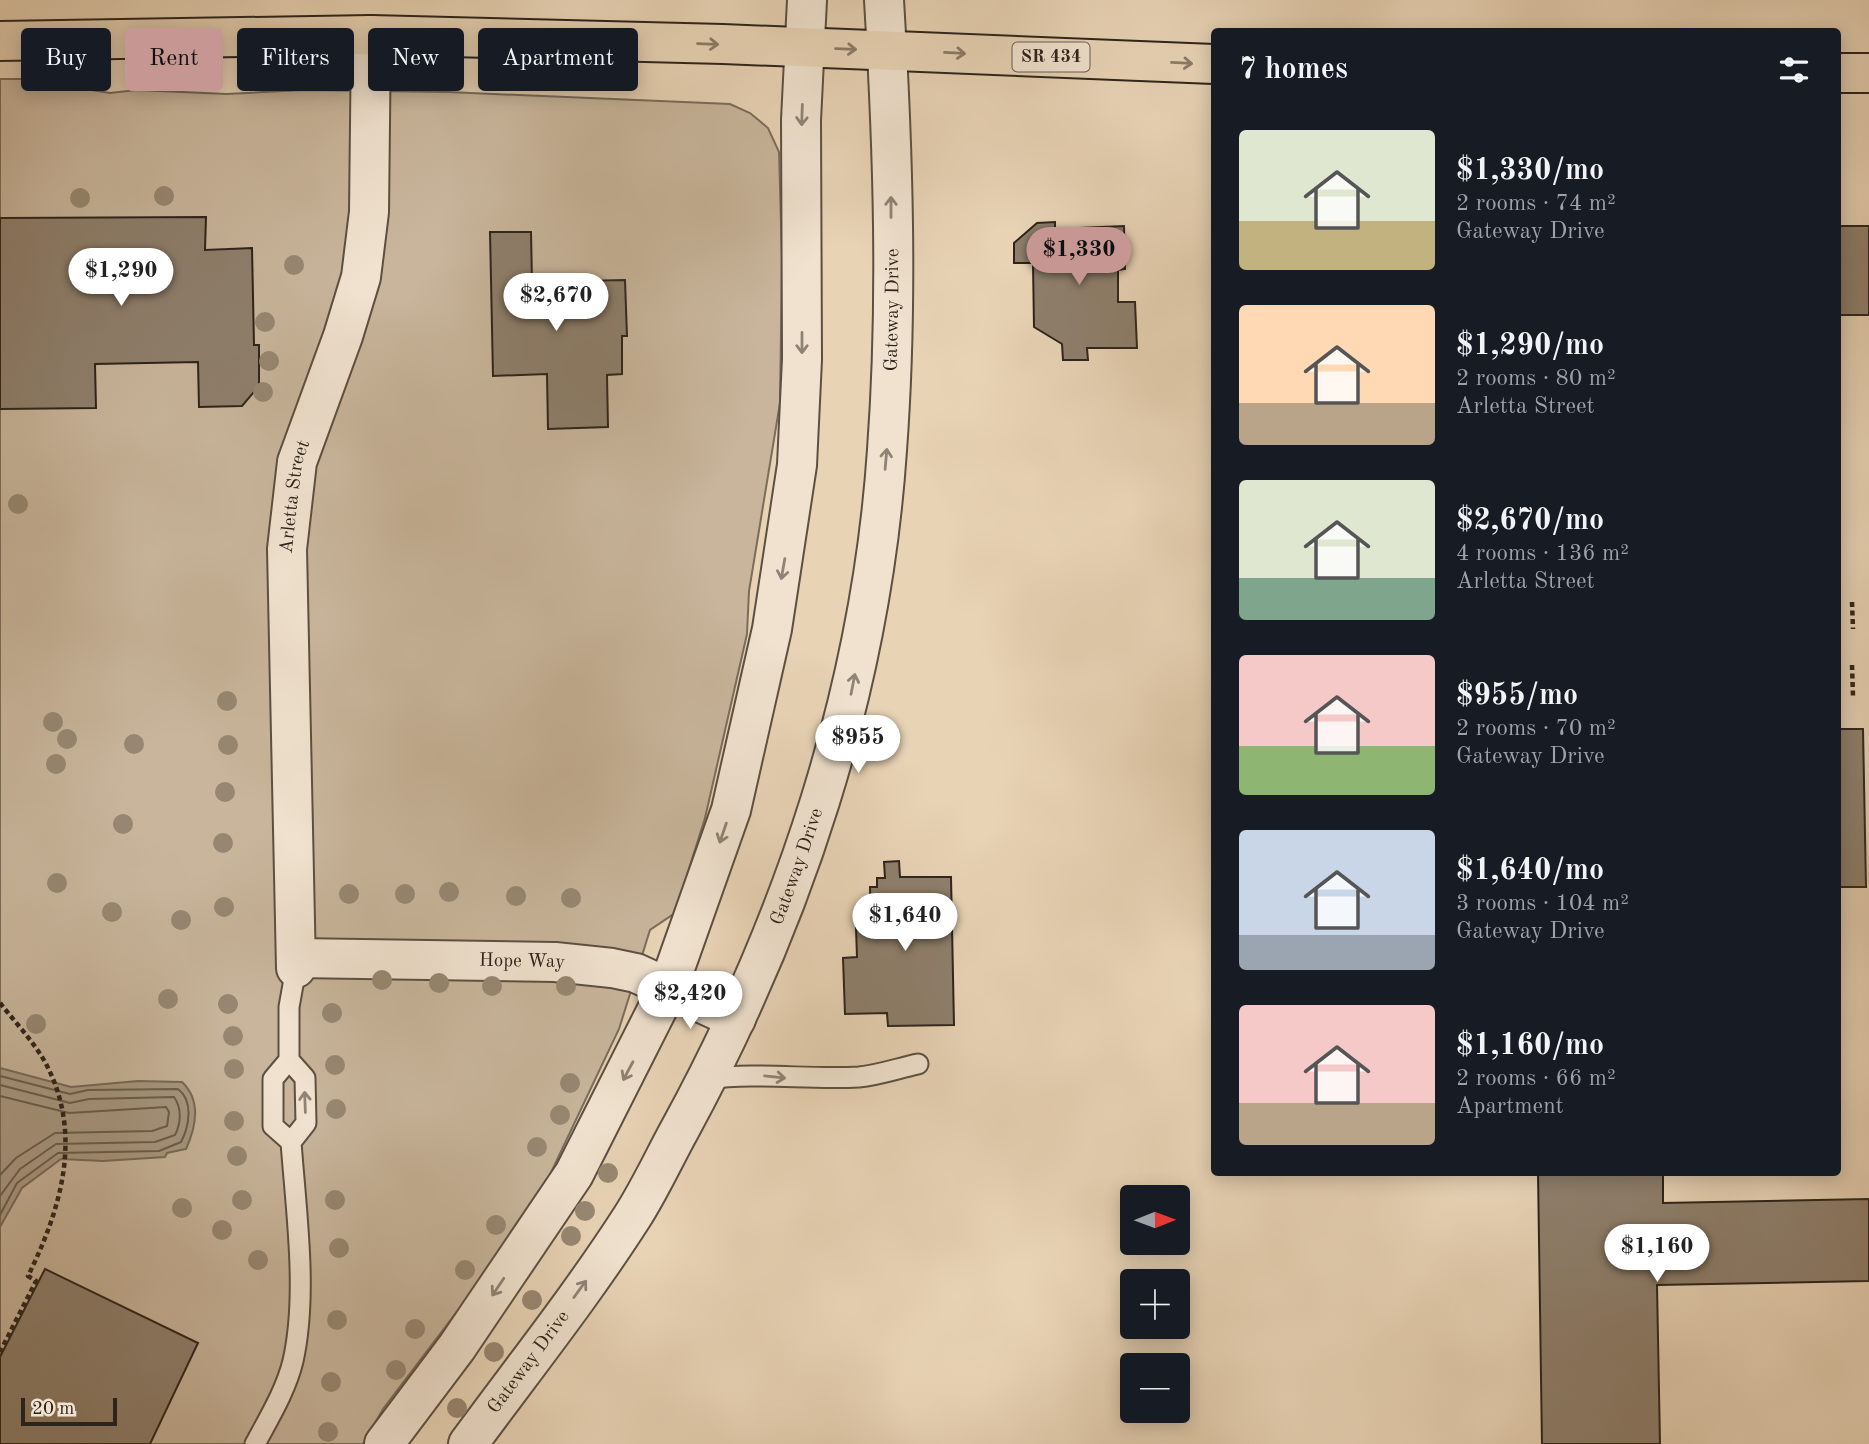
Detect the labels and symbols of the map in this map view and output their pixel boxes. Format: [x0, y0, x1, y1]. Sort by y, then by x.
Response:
one-way arrow [697, 37, 720, 50]
one-way arrow [834, 42, 857, 55]
road number: SR 434 [1012, 42, 1090, 72]
one-way arrow [943, 46, 966, 59]
one-way arrow [1170, 57, 1193, 70]
one-way arrow [795, 104, 808, 127]
one-way arrow [884, 196, 898, 219]
pin: $1,330 [1022, 228, 1136, 287]
pin: $1,290 [64, 248, 178, 308]
street label: Gateway Drive [882, 248, 903, 372]
pin: $2,670 [499, 274, 613, 333]
one-way arrow [795, 331, 809, 354]
street label: Arletta Street [277, 437, 314, 554]
one-way arrow [880, 448, 893, 471]
one-way arrow [775, 557, 789, 580]
one-way arrow [846, 673, 860, 696]
pin: $955 [817, 716, 899, 775]
street label: Gateway Drive [767, 806, 827, 928]
one-way arrow [716, 821, 728, 843]
pin: $1,640 [848, 894, 962, 953]
street label: Hope Way [479, 951, 566, 973]
pin: $2,420 [633, 972, 747, 1031]
one-way arrow [621, 1061, 635, 1081]
one-way arrow [763, 1071, 786, 1084]
one-way arrow [299, 1091, 312, 1114]
north arrow [1120, 1185, 1190, 1255]
pin: $1,160 [1600, 1224, 1714, 1284]
one-way arrow [491, 1277, 505, 1296]
one-way arrow [573, 1280, 587, 1299]
street label: Gateway Drive [484, 1307, 573, 1417]
scale bar [21, 1395, 117, 1427]

